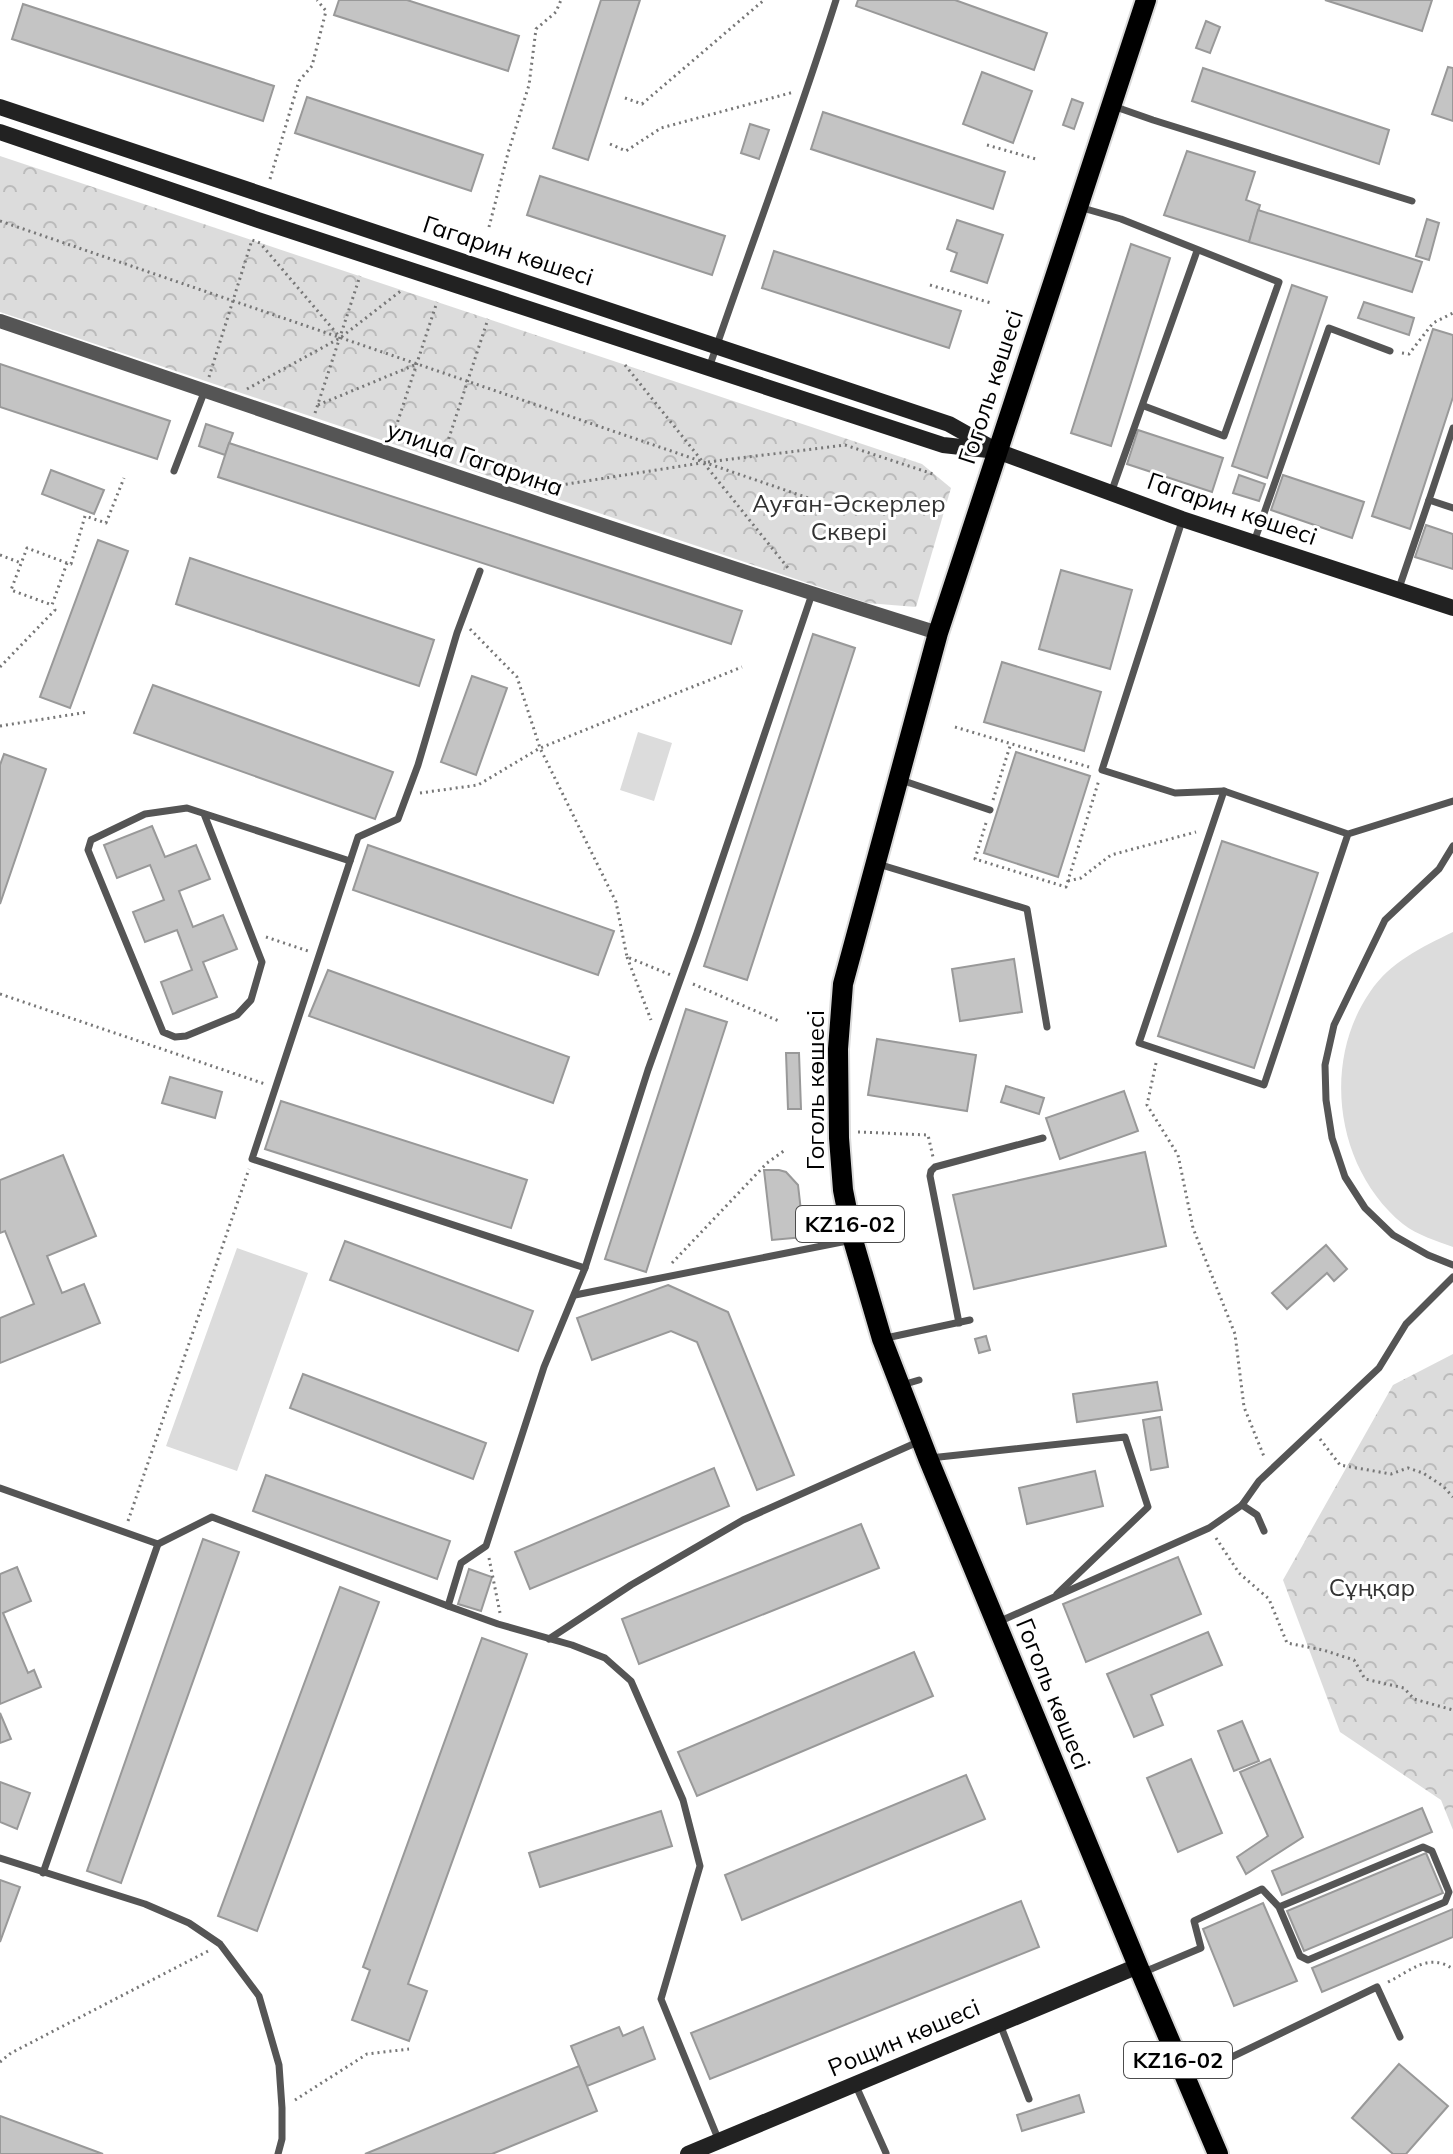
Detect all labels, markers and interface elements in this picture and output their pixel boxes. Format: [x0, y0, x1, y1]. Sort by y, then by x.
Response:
street label: Гагарин көшесі [419, 208, 597, 292]
street label: Гоголь көшесі [951, 306, 1029, 467]
street label: улица Гагарина [383, 414, 567, 502]
street label: Гагарин көшесі [1144, 465, 1321, 551]
park label: Ауған-Әскерлер Сквері [752, 488, 946, 546]
street label: Гоголь көшесі [800, 1010, 830, 1170]
road number: KZ16-02 [796, 1206, 904, 1242]
park label: Сұңқар [1329, 1572, 1415, 1602]
street label: Гоголь көшесі [1010, 1614, 1098, 1773]
street label: Рощин көшесі [823, 1992, 984, 2083]
road number: KZ16-02 [1124, 2042, 1232, 2078]

